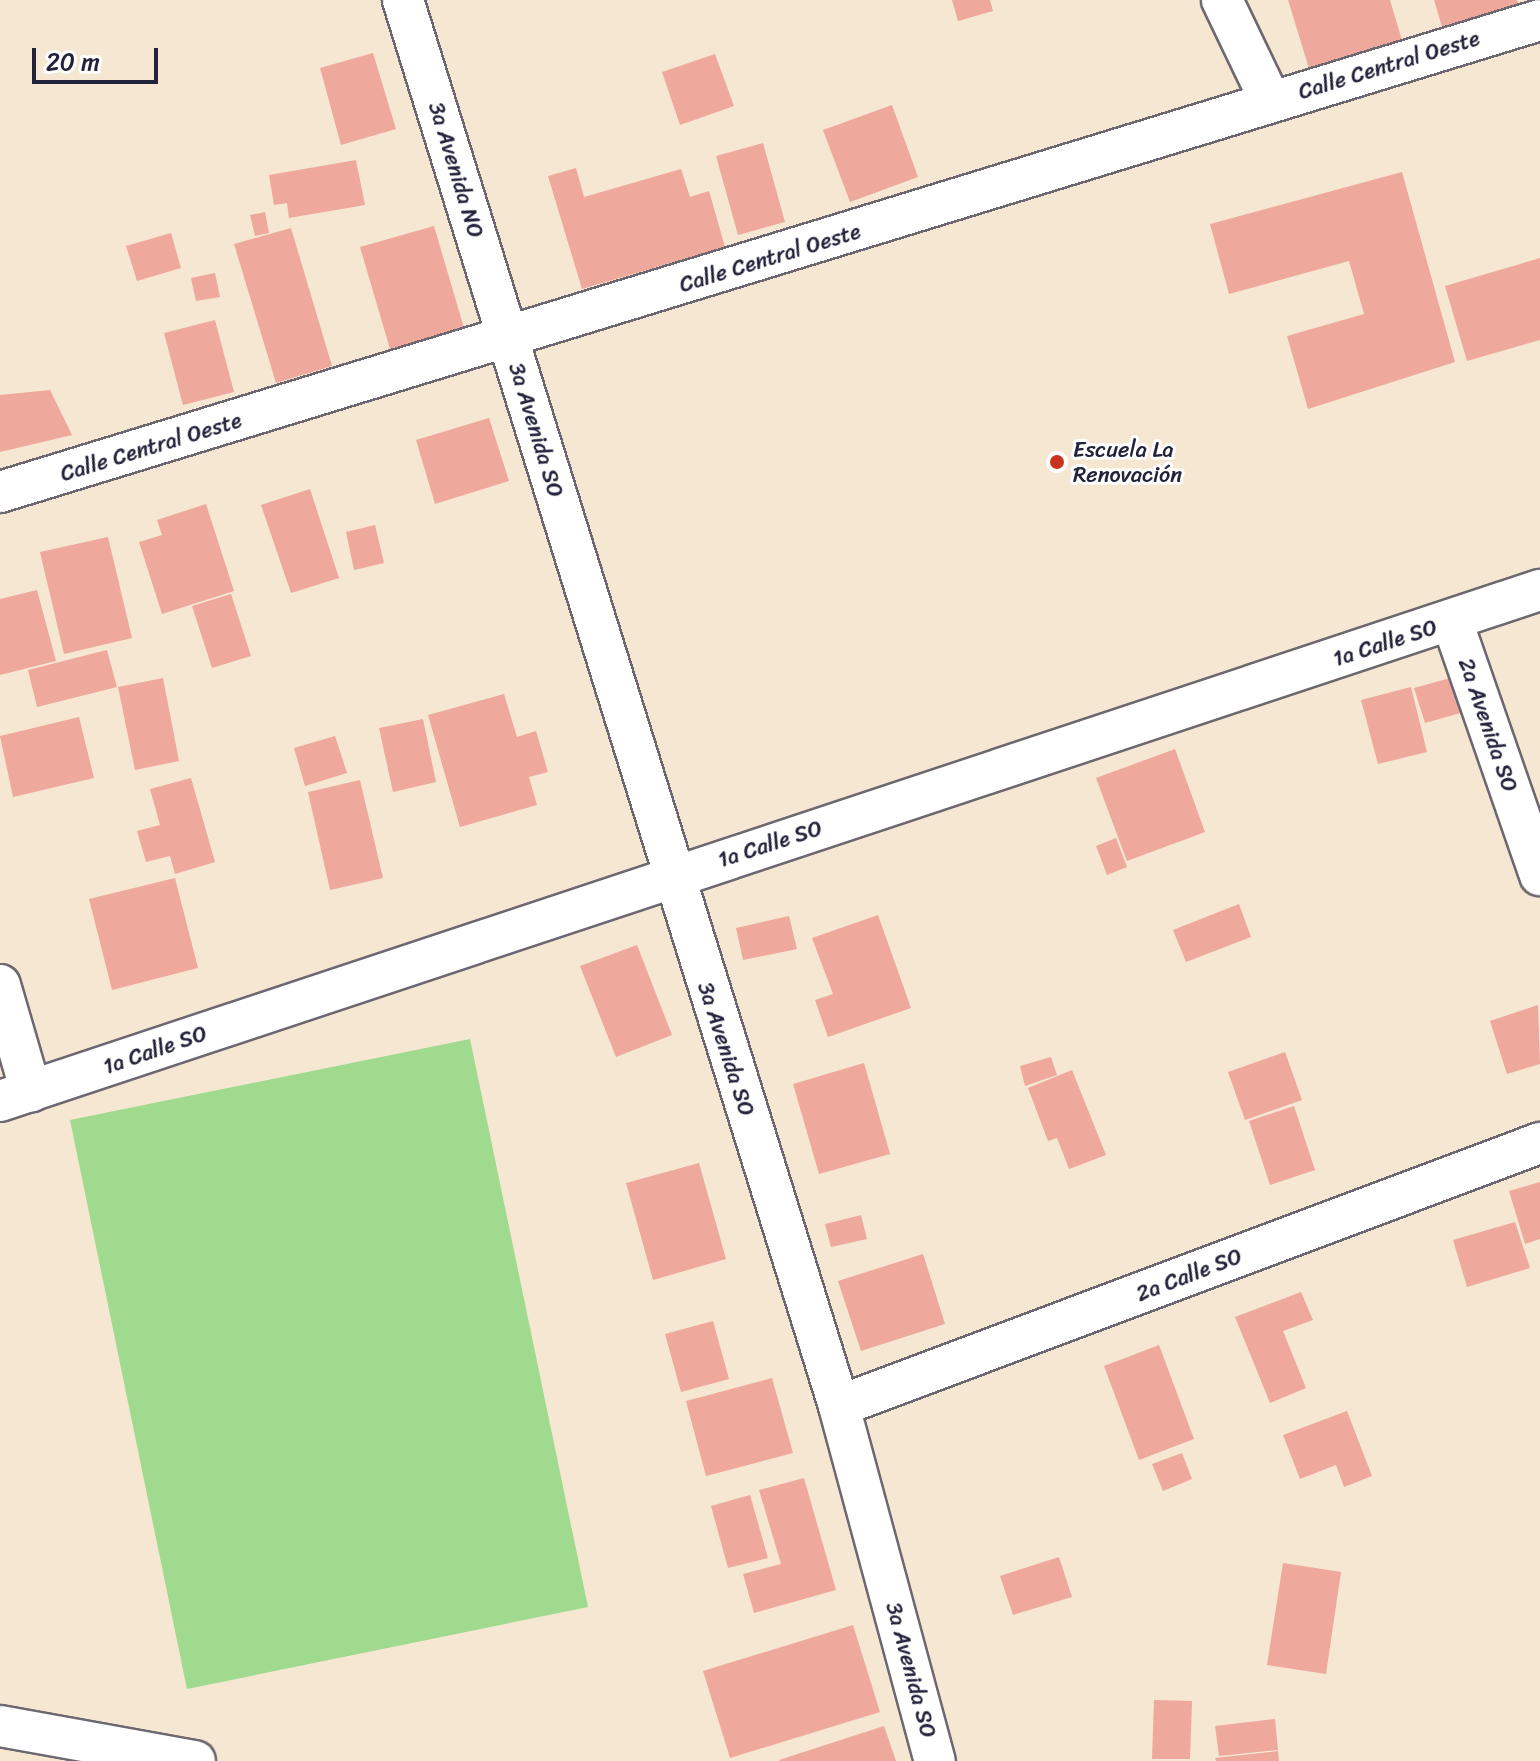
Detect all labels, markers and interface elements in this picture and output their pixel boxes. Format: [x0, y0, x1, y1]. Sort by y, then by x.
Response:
street label: Calle Central Oeste [1295, 25, 1483, 105]
scale bar [36, 32, 162, 82]
text: 20 m [46, 41, 100, 83]
street label: 3a Avenida NO [423, 99, 489, 241]
street label: Calle Central Oeste [676, 218, 864, 298]
street label: 3a Avenida SO [503, 360, 569, 500]
street label: Calle Central Oeste [57, 407, 245, 487]
place label: Escuela La Renovación [1073, 436, 1182, 488]
marker: Escuela La Renovación [1048, 453, 1066, 471]
street label: 1a Calle SO [1329, 614, 1441, 672]
street label: 2a Avenida SO [1453, 655, 1523, 795]
street label: 1a Calle SO [714, 815, 826, 873]
street label: 3a Avenida SO [692, 979, 760, 1119]
street label: 1a Calle SO [99, 1020, 211, 1080]
street label: 2a Calle SO [1132, 1243, 1246, 1307]
street label: 3a Avenida SO [880, 1599, 942, 1741]

